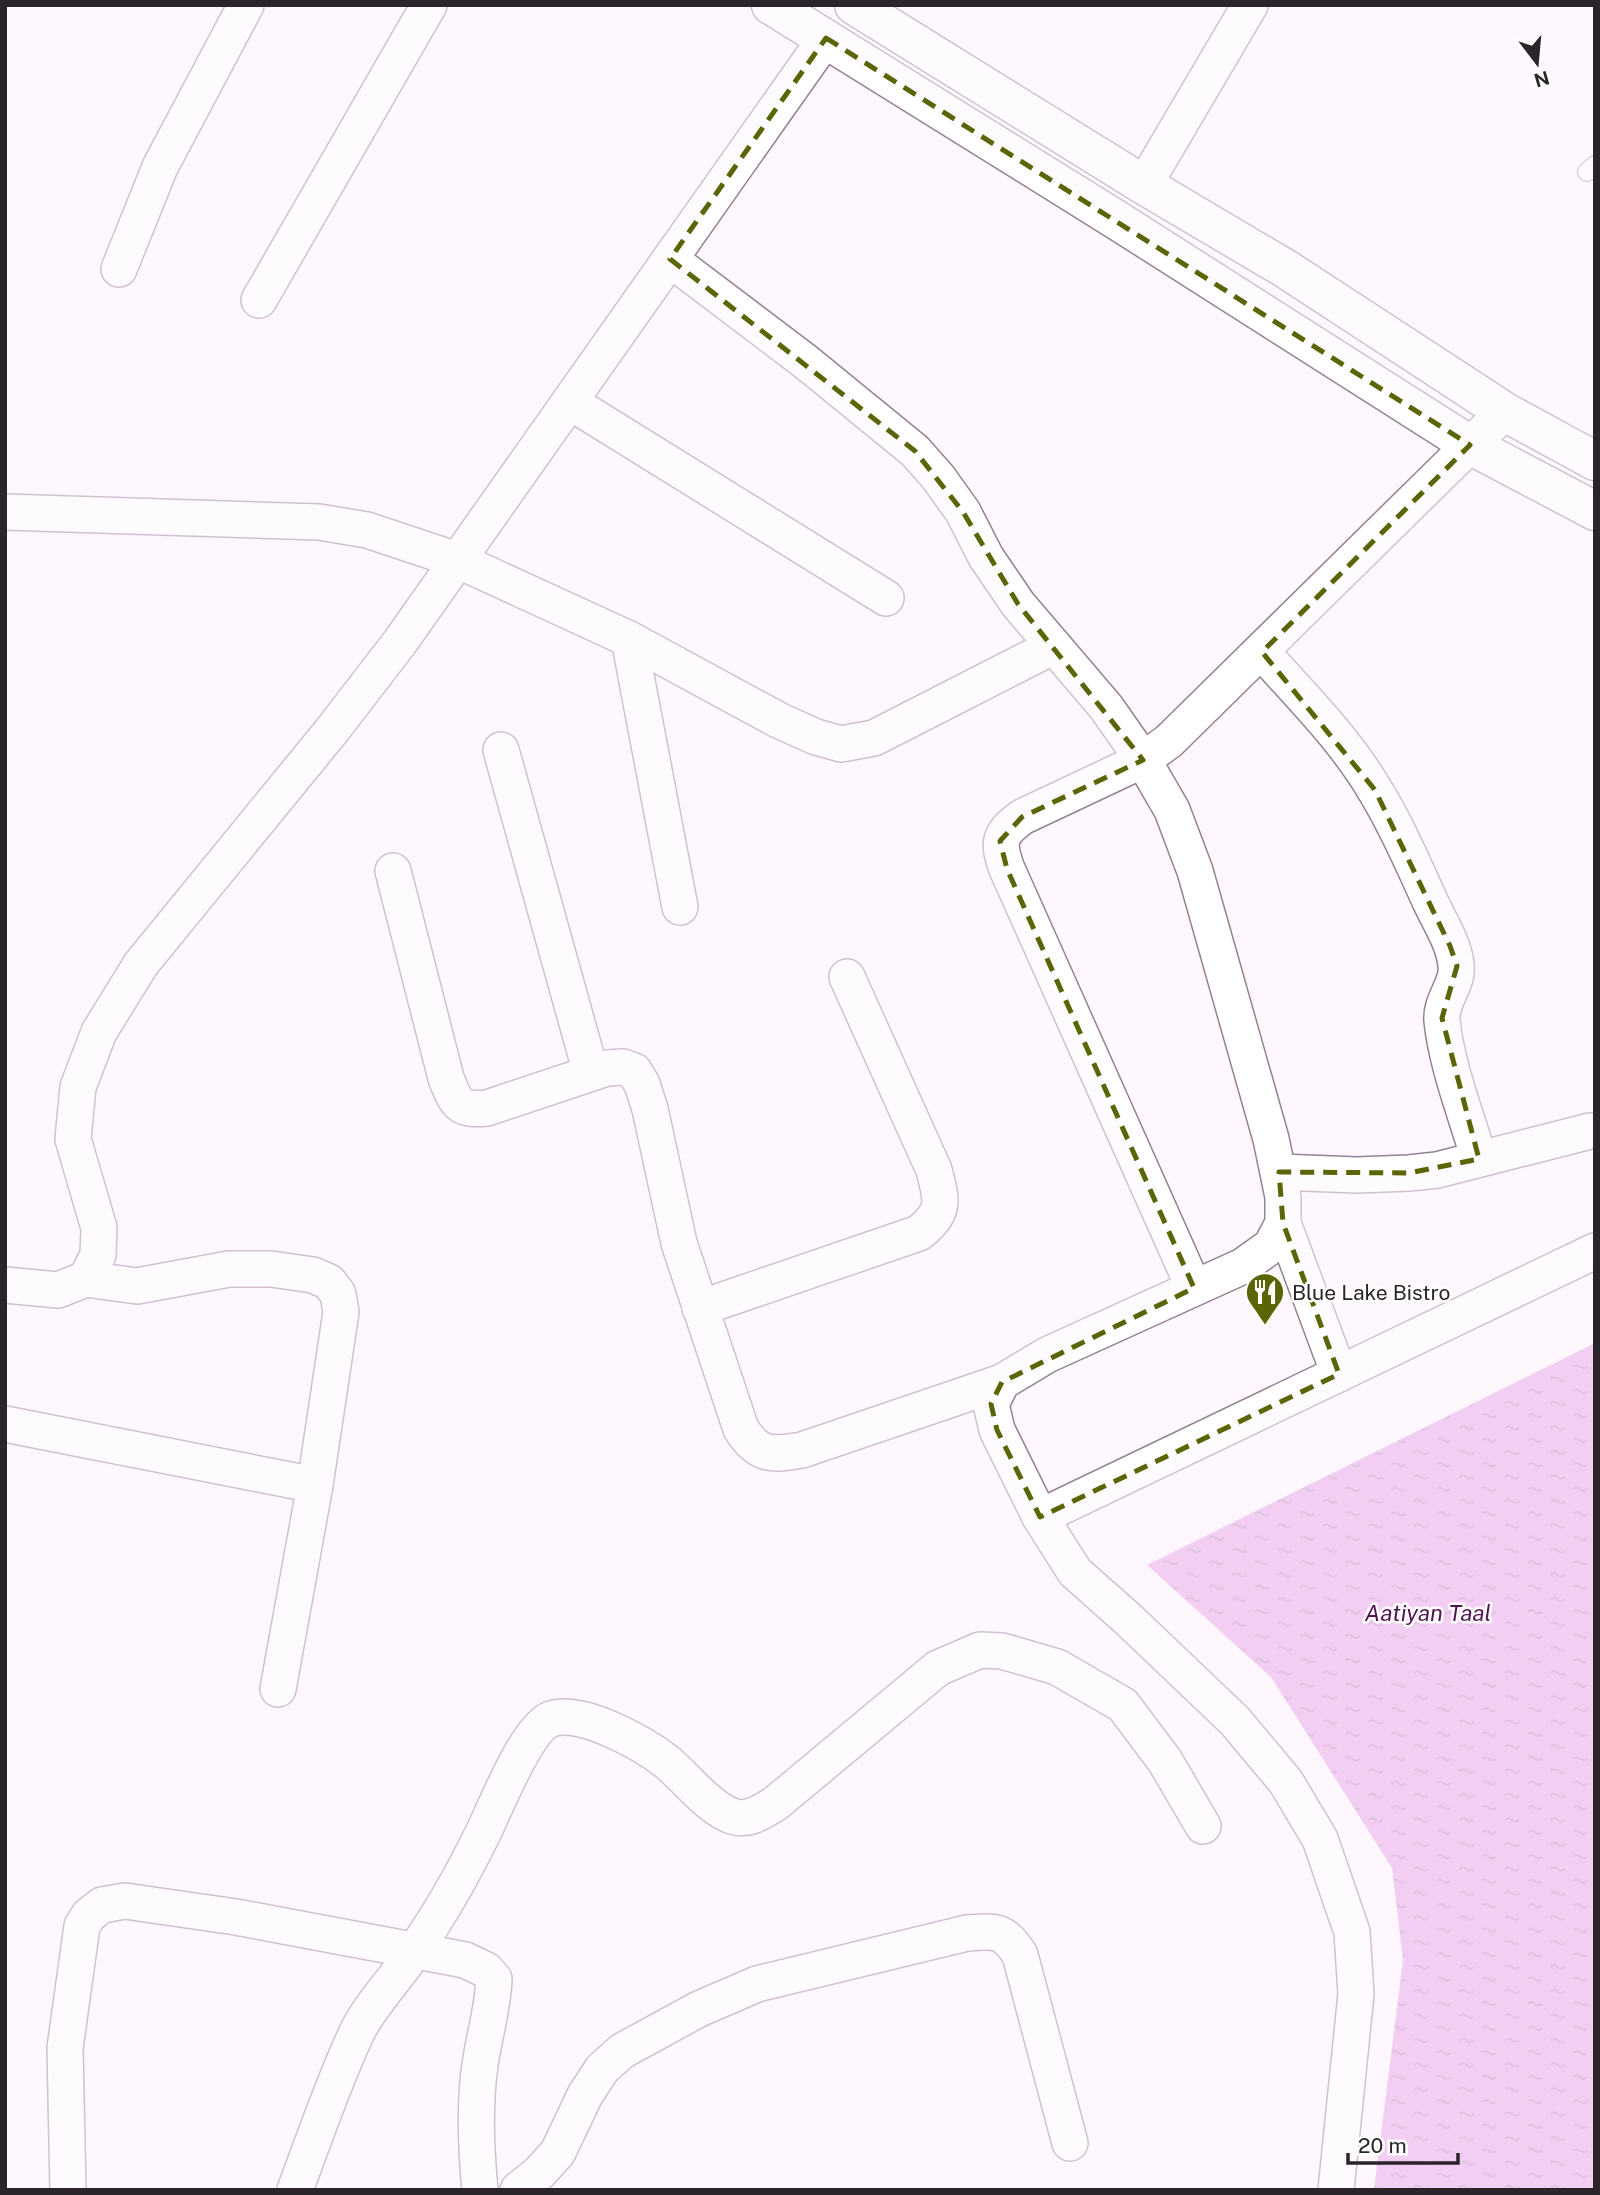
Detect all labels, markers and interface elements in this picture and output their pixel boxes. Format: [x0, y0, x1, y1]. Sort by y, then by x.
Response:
north arrow [1502, 28, 1572, 98]
text: N [1532, 67, 1552, 92]
restaurant icon: Blue Lake Bistro [1244, 1271, 1286, 1326]
place label: Blue Lake Bistro [1292, 1280, 1450, 1305]
water label: Aatiyan Taal [1365, 1599, 1491, 1626]
scale bar [1348, 2122, 1458, 2166]
text: 20 m [1358, 2133, 1407, 2158]

